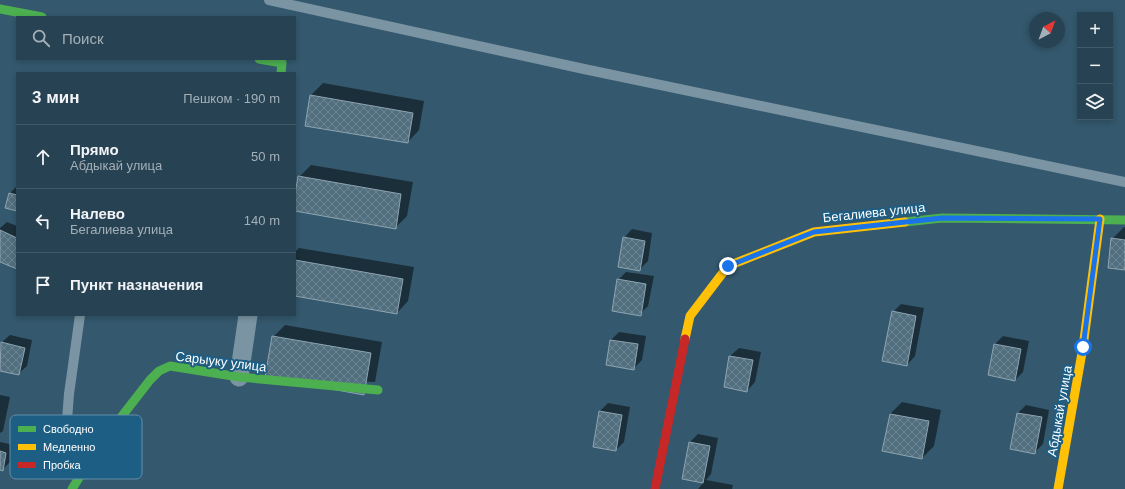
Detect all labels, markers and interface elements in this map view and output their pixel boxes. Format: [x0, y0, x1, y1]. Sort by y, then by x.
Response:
north arrow [1029, 12, 1065, 48]
map controls [1077, 12, 1113, 120]
button: + [1077, 12, 1113, 48]
search box [16, 16, 296, 60]
icon: search [30, 27, 52, 49]
text: Поиск [62, 30, 104, 47]
button: − [1077, 48, 1113, 84]
button: layers [1077, 84, 1113, 120]
text: 3 мин [32, 88, 79, 107]
text: Пешком · 190 m [183, 91, 280, 106]
text: Прямо [70, 141, 119, 158]
icon: ahead [32, 146, 54, 168]
text: 50 m [251, 149, 280, 164]
text: Абдыкай улица [70, 158, 162, 173]
street label: Бегалиева улица [822, 200, 927, 225]
text: Налево [70, 205, 125, 222]
icon: left [32, 210, 54, 232]
text: 140 m [244, 213, 280, 228]
text: Бегалиева улица [70, 222, 173, 237]
route end [719, 257, 737, 275]
icon: arrive [32, 274, 54, 296]
text: Пункт назначения [70, 276, 203, 293]
route start [1074, 338, 1092, 356]
street label: Сарыуку улица [175, 348, 268, 375]
street label: Абдыкай улица [1044, 364, 1075, 458]
legend [10, 415, 142, 479]
text: Свободно [43, 423, 94, 435]
text: Медленно [43, 441, 95, 453]
text: Пробка [43, 459, 81, 471]

